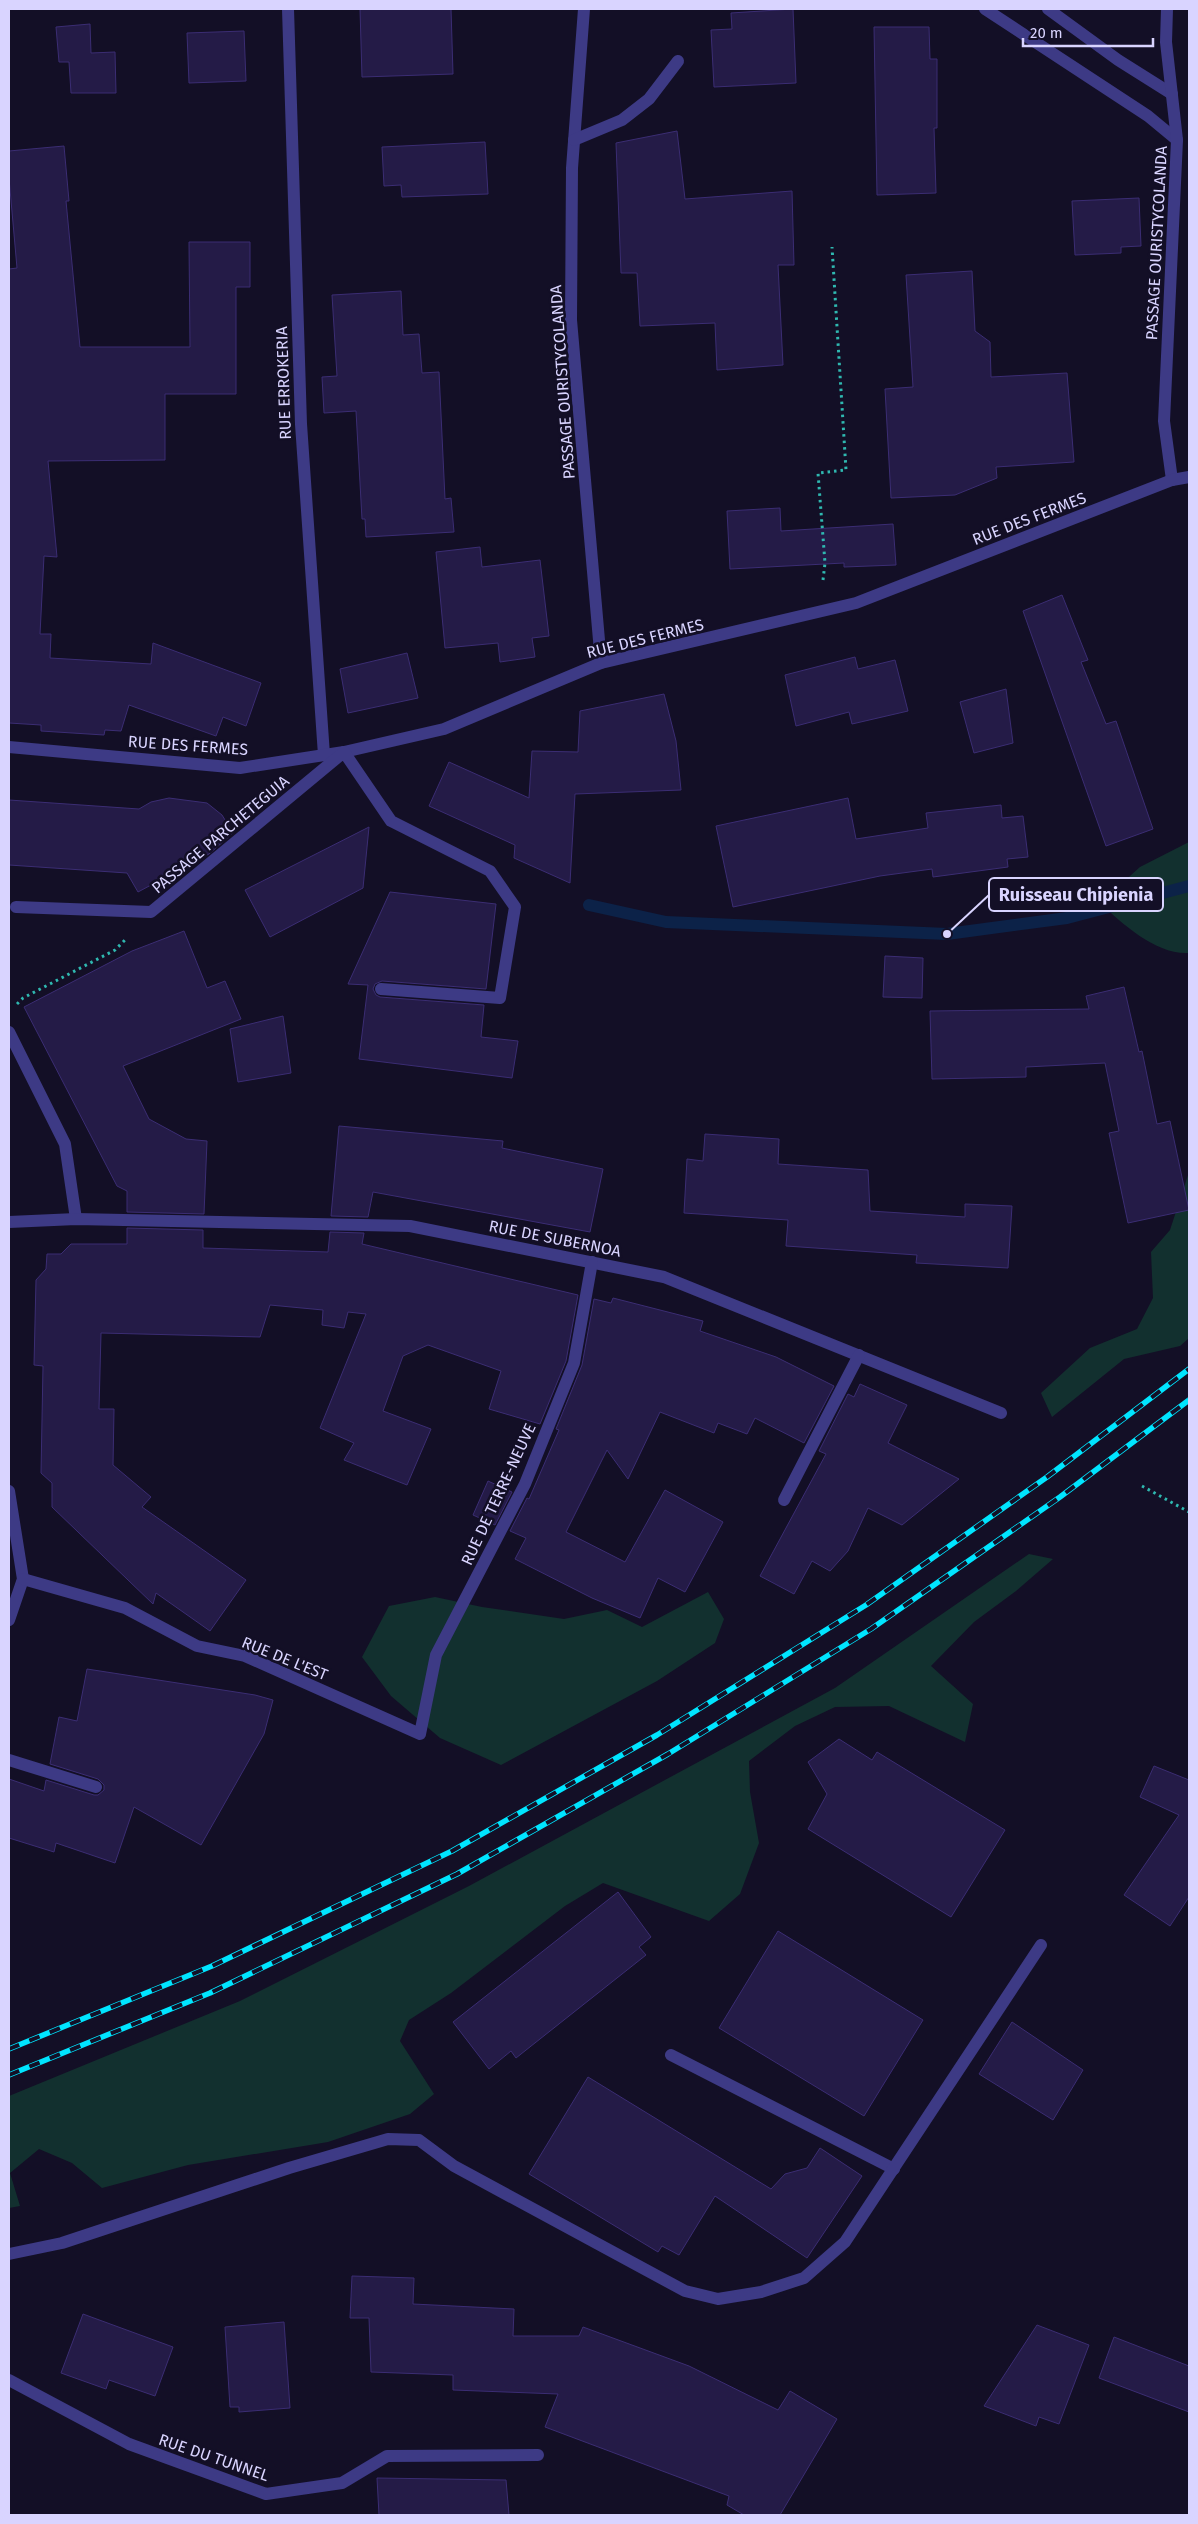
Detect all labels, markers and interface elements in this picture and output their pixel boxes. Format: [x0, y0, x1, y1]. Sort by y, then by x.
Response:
scale bar [1023, 15, 1153, 47]
text: 20 m [1030, 24, 1063, 42]
street label: PASSAGE OURISTYCOLANDA [1142, 145, 1171, 341]
street label: PASSAGE OURISTYCOLANDA [546, 283, 579, 480]
street label: RUE ERROKERIA [272, 325, 295, 440]
street label: RUE DES FERMES [970, 488, 1089, 549]
street label: RUE DES FERMES [584, 615, 706, 662]
street label: RUE DES FERMES [127, 732, 249, 759]
street label: PASSAGE PARCHETEGUIA [148, 771, 293, 897]
callout: Ruisseau Chipienia [989, 878, 1163, 911]
text: Ruisseau Chipienia [999, 884, 1153, 906]
street label: RUE DE SUBERNOA [487, 1216, 623, 1261]
street label: RUE DE TERRE-NEUVE [457, 1420, 540, 1568]
street label: RUE DE L'EST [239, 1633, 331, 1685]
street label: RUE DU TUNNEL [156, 2430, 271, 2485]

